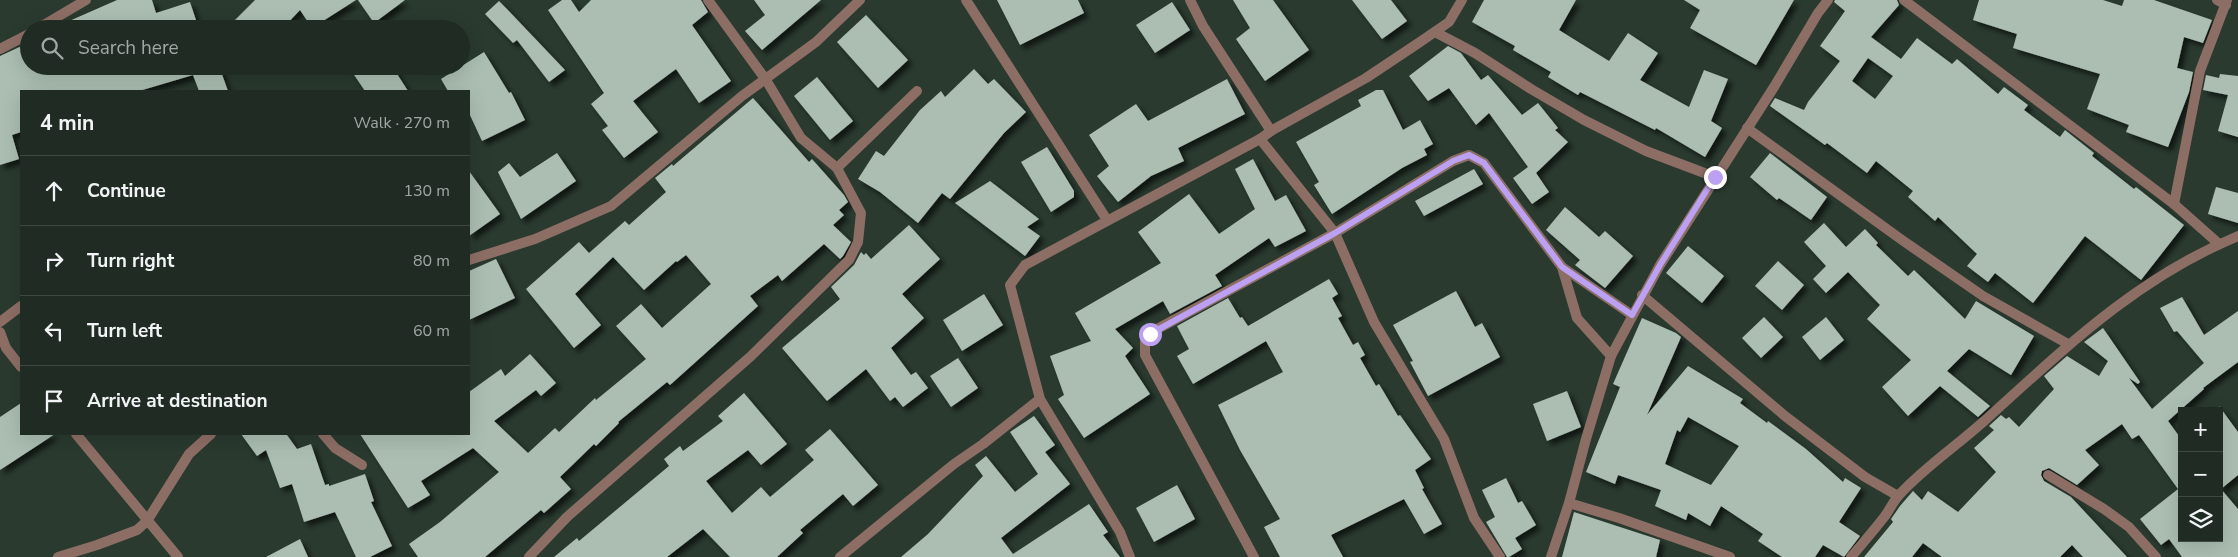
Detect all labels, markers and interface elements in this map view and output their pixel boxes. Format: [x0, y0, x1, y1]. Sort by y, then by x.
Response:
search box [20, 20, 470, 75]
icon: search [38, 34, 66, 62]
text: Search here [78, 35, 179, 61]
text: 4 min [40, 109, 94, 137]
text: Walk · 270 m [354, 112, 450, 134]
route end [1704, 166, 1727, 189]
icon: ahead [40, 177, 68, 205]
text: Continue [87, 178, 166, 204]
text: 130 m [403, 180, 450, 202]
icon: right [40, 247, 68, 275]
text: Turn right [87, 248, 174, 274]
text: 80 m [413, 250, 450, 272]
icon: left [40, 317, 68, 345]
text: Turn left [87, 318, 162, 344]
text: 60 m [413, 320, 450, 342]
route start [1139, 323, 1162, 346]
icon: arrive [40, 387, 68, 415]
text: Arrive at destination [87, 388, 268, 414]
map controls [2178, 407, 2223, 542]
button: + [2178, 407, 2223, 452]
button: − [2178, 452, 2223, 497]
button: layers [2178, 497, 2223, 542]

